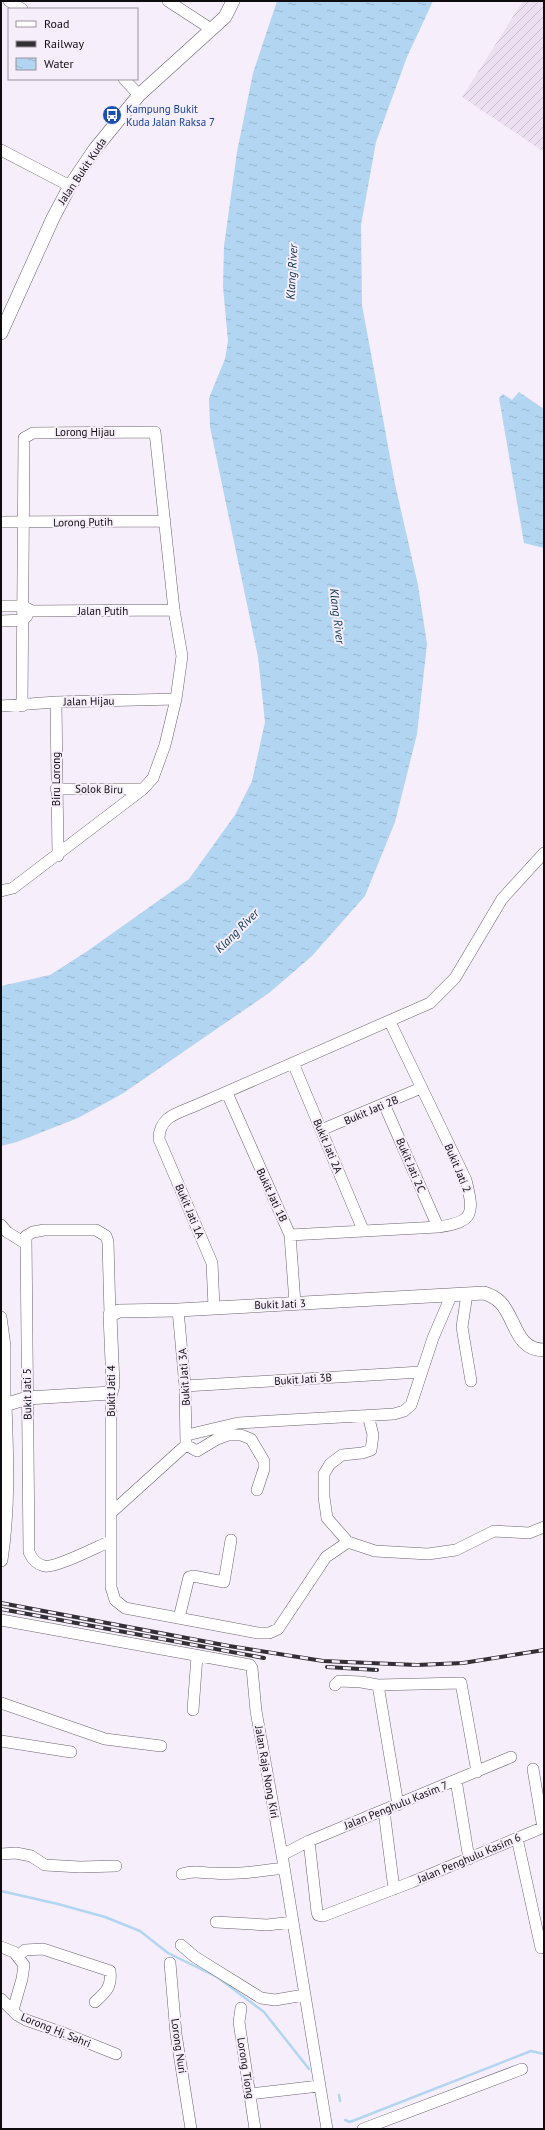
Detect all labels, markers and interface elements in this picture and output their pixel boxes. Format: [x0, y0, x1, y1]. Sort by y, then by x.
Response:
legend [8, 8, 138, 80]
text: Road [44, 16, 69, 31]
text: Railway [44, 36, 84, 51]
text: Water [44, 56, 74, 71]
place label: Kampung Bukit Kuda Jalan Raksa 7 [126, 102, 215, 129]
bus stop icon: Kampung Bukit Kuda Jalan Raksa 7 [101, 104, 123, 126]
street label: Jalan Bukit Kuda [54, 135, 109, 208]
water label: Klang River [283, 243, 301, 300]
street label: Lorong Hijau [55, 425, 115, 439]
street label: Lorong Putih [53, 514, 113, 530]
water label: Klang River [327, 587, 348, 646]
street label: Jalan Putih [77, 604, 128, 618]
street label: Jalan Hijau [62, 694, 115, 708]
street label: Biru Lorong [49, 752, 63, 806]
street label: Solok Biru [75, 782, 123, 796]
water label: Klang River [212, 905, 262, 956]
street label: Bukit Jati 2B [342, 1092, 400, 1128]
street label: Bukit Jati 2A [310, 1117, 346, 1176]
street label: Bukit Jati 2C [393, 1136, 429, 1194]
street label: Bukit Jati 2 [441, 1142, 475, 1194]
street label: Bukit Jati 1B [253, 1166, 291, 1224]
street label: Bukit Jati 1A [172, 1182, 208, 1241]
street label: Bukit Jati 3 [254, 1296, 306, 1312]
street label: Bukit Jati 3A [175, 1347, 193, 1406]
street label: Bukit Jati 4 [104, 1365, 118, 1417]
street label: Bukit Jati 5 [20, 1368, 34, 1420]
street label: Bukit Jati 3B [274, 1370, 332, 1388]
street label: Jalan Raja Nong Kiri [252, 1724, 282, 1820]
street label: Jalan Penghulu Kasim 7 [341, 1778, 450, 1833]
street label: Jalan Penghulu Kasim 6 [414, 1830, 523, 1886]
street label: Lorong Hj. Sahri [19, 2010, 93, 2050]
street label: Lorong Nuri [168, 2018, 190, 2074]
street label: Lorong Tiong [234, 2036, 258, 2100]

